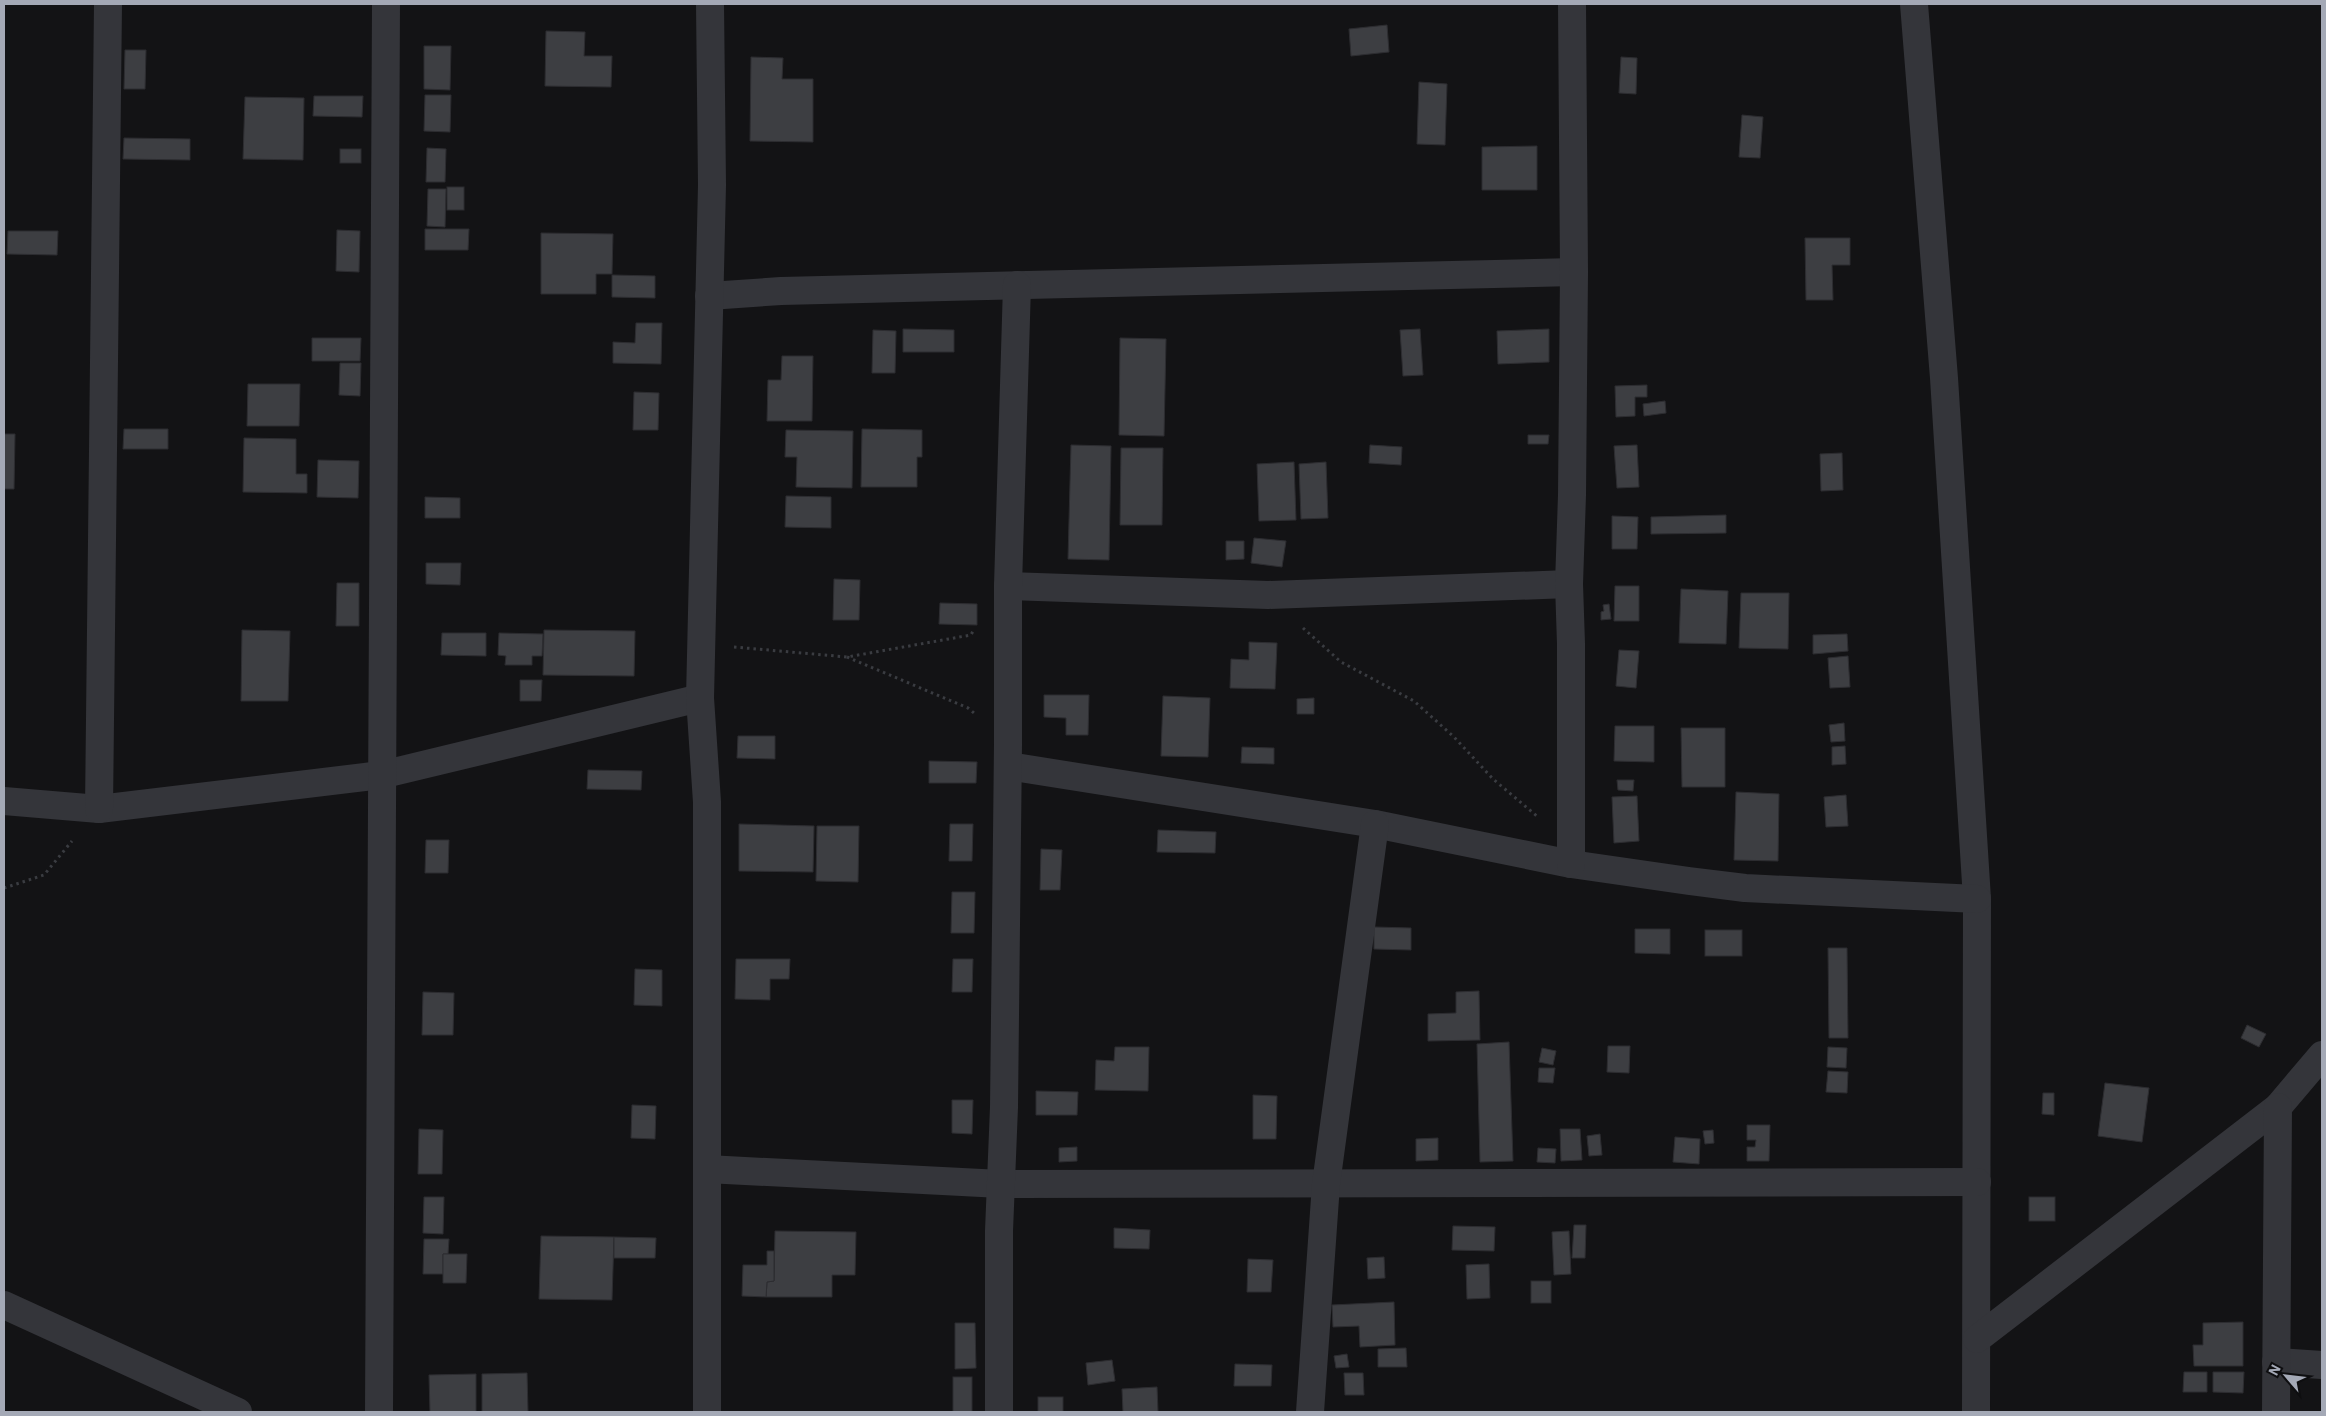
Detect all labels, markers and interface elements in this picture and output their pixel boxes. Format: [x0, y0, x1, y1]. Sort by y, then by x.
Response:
north arrow [2261, 1351, 2311, 1401]
text: N [2264, 1361, 2285, 1379]

